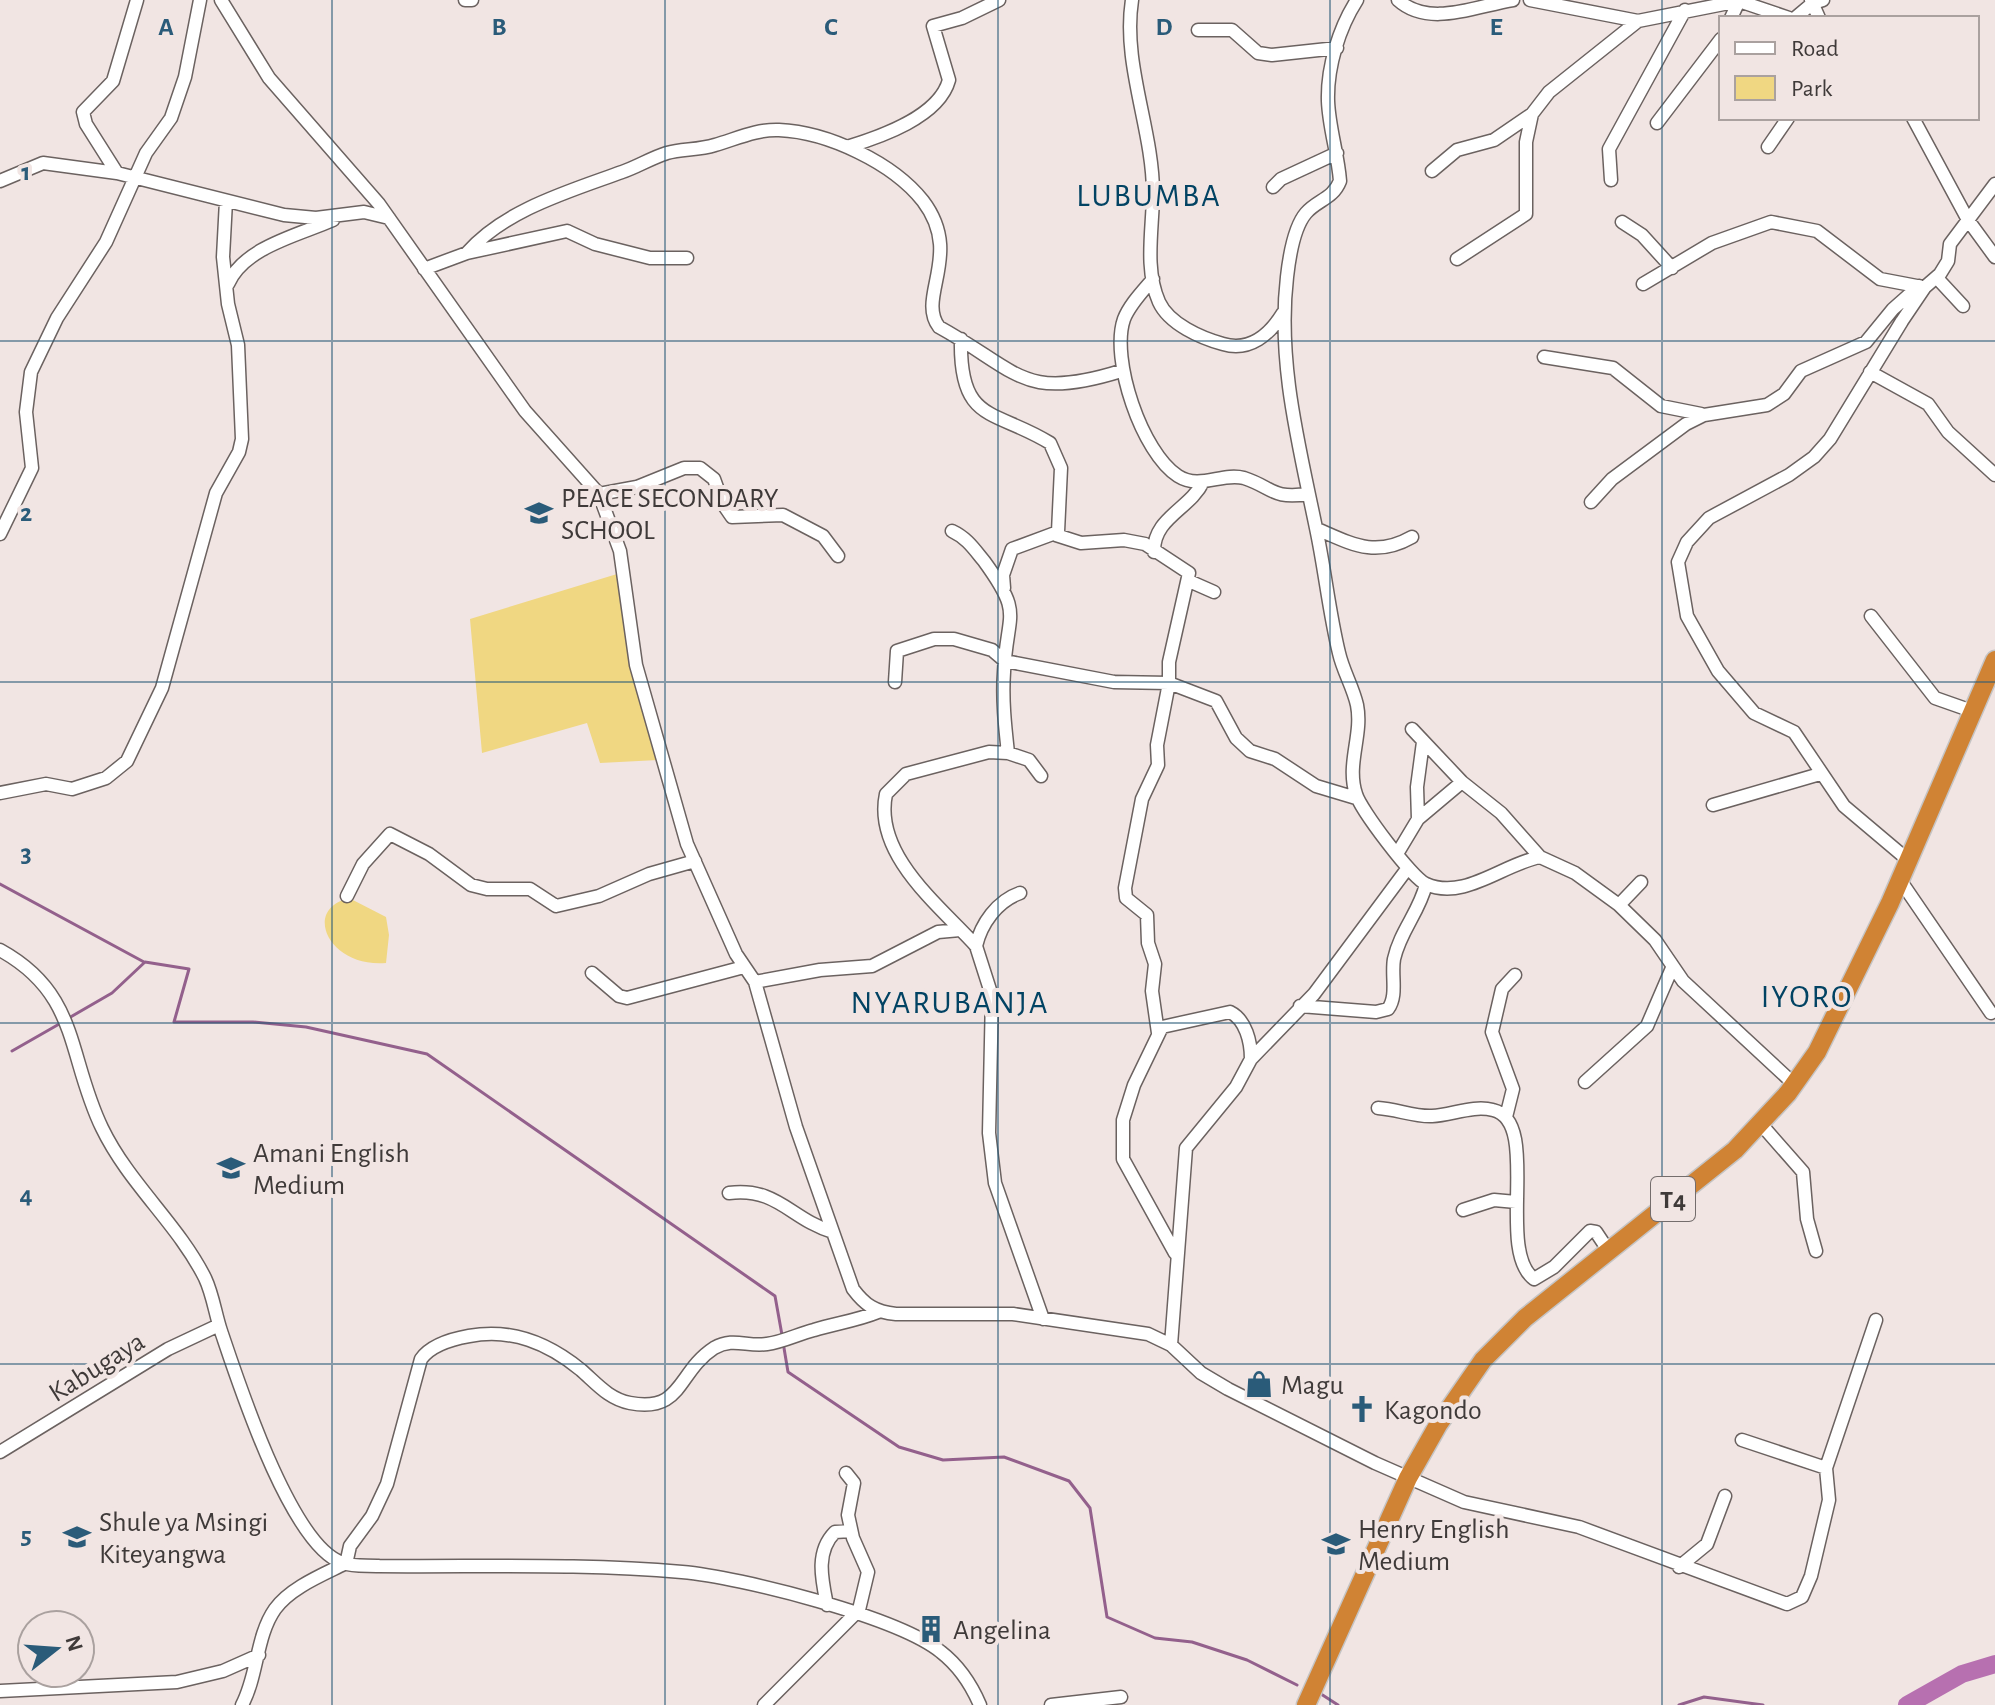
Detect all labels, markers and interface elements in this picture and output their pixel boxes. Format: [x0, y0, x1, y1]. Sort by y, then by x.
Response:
text: A [158, 14, 174, 40]
text: B [491, 14, 507, 40]
text: C [824, 14, 838, 40]
text: D [1155, 14, 1173, 40]
text: E [1489, 14, 1503, 40]
legend [1719, 16, 1979, 120]
text: Road [1791, 37, 1839, 61]
text: Park [1791, 77, 1832, 101]
text: 1 [21, 159, 31, 185]
district label: LUBUMBA [1076, 180, 1222, 212]
place label: PEACE SECONDARY SCHOOL [561, 485, 779, 545]
school or university icon: PEACE SECONDARY SCHOOL [524, 498, 554, 528]
text: 2 [20, 500, 32, 526]
text: 3 [20, 841, 32, 867]
district label: IYORO [1761, 981, 1853, 1013]
district label: NYARUBANJA [851, 987, 1049, 1019]
place label: Amani English Medium [253, 1140, 410, 1200]
school or university icon: Amani English Medium [216, 1153, 246, 1183]
road number: T4 [1651, 1177, 1695, 1221]
text: 4 [19, 1182, 33, 1208]
street label: Kabugaya [44, 1327, 150, 1408]
shop icon: Magu [1244, 1369, 1274, 1399]
place label: Magu [1281, 1372, 1344, 1400]
church icon: Kagondo [1347, 1394, 1377, 1424]
place label: Kagondo [1384, 1397, 1482, 1425]
place label: Shule ya Msingi Kiteyangwa [99, 1509, 268, 1569]
place label: Henry English Medium [1358, 1516, 1510, 1576]
school or university icon: Shule ya Msingi Kiteyangwa [62, 1522, 92, 1552]
text: 5 [20, 1523, 32, 1549]
school or university icon: Henry English Medium [1321, 1529, 1351, 1559]
north arrow [16, 1609, 96, 1689]
building icon: Angelina [916, 1614, 946, 1644]
place label: Angelina [953, 1617, 1051, 1645]
text: N [61, 1633, 87, 1654]

